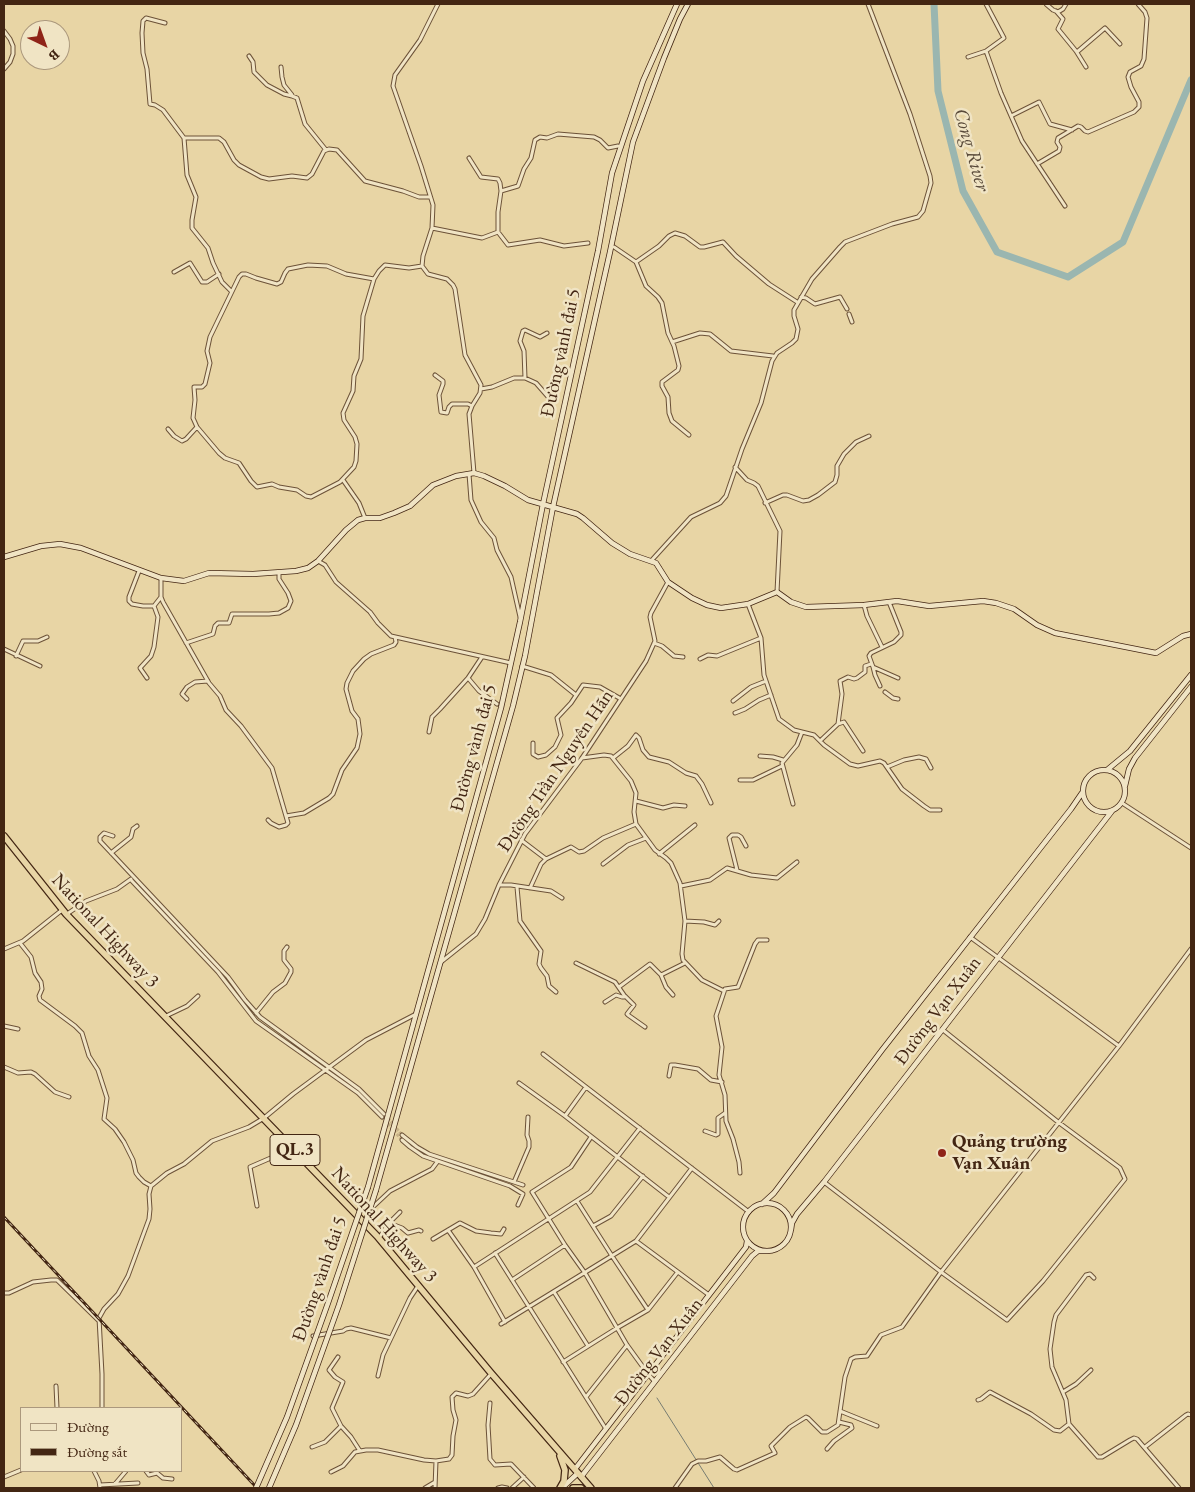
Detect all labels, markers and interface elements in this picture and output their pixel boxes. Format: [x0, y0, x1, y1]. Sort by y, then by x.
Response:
north arrow [20, 20, 70, 70]
text: B [45, 46, 64, 65]
water label: Cong River [948, 106, 994, 194]
street label: Đường vành đai 5 [536, 287, 586, 419]
street label: Đường vành đai 5 [446, 682, 502, 814]
street label: Đường Trần Nguyên Hãn [493, 686, 619, 856]
street label: National Highway 3 [46, 869, 164, 993]
street label: Đường Vạn Xuân [890, 952, 986, 1070]
place label: Quảng trường Vạn Xuân [952, 1131, 1067, 1175]
road number: QL.3 [270, 1134, 320, 1166]
marker: Quảng trường Vạn Xuân [936, 1147, 948, 1159]
street label: National Highway 3 [326, 1163, 442, 1287]
street label: Đường vành đai 5 [288, 1213, 352, 1345]
street label: Đường Vạn Xuân [610, 1294, 708, 1410]
legend [20, 1407, 182, 1472]
text: Đường [67, 1417, 109, 1436]
text: Đường sắt [67, 1442, 127, 1461]

